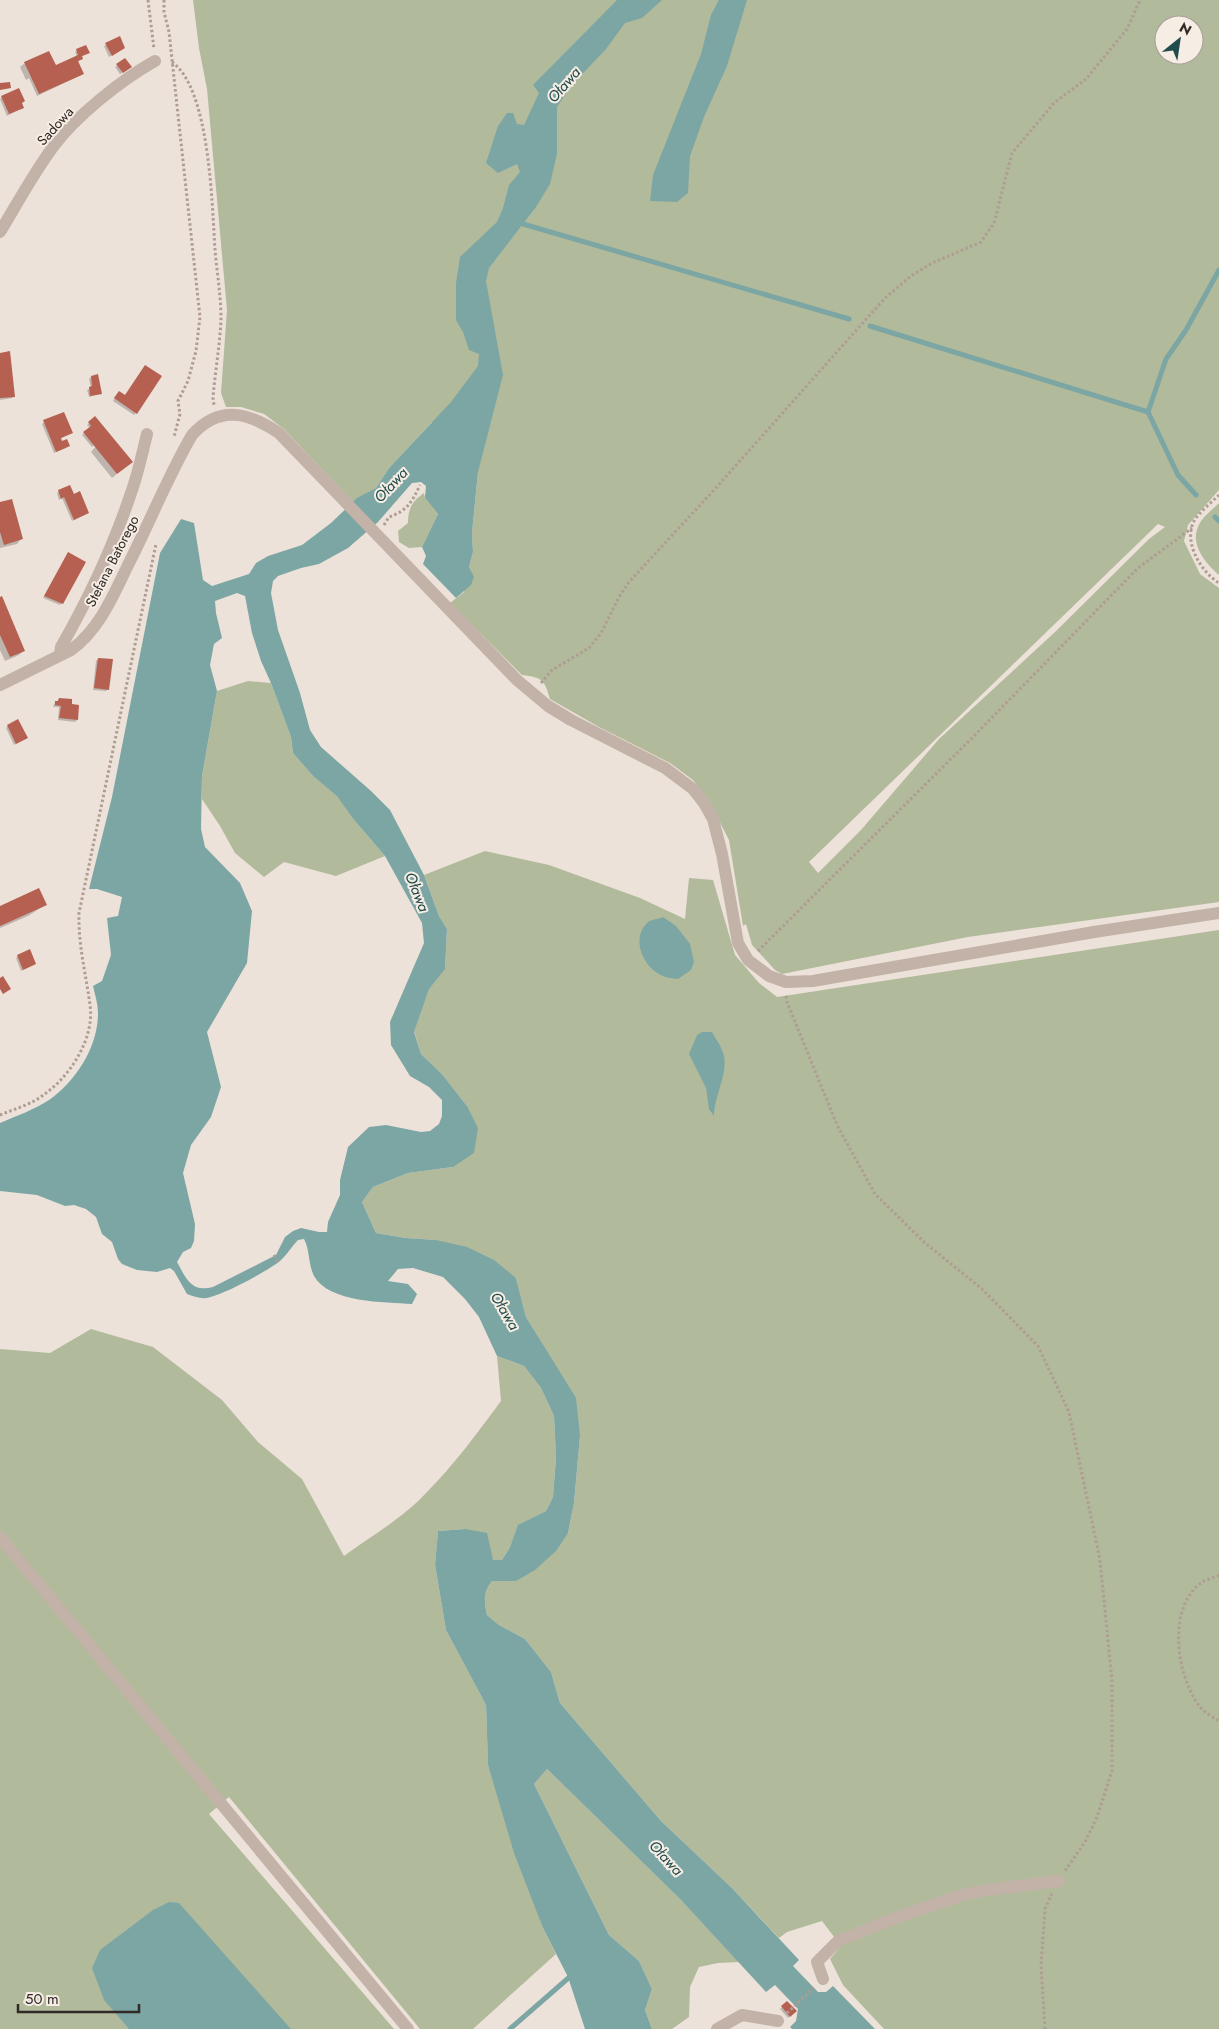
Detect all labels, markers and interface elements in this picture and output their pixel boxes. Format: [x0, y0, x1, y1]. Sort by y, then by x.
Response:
north arrow [1154, 15, 1204, 65]
text: N [1176, 17, 1195, 40]
water label: Oława [542, 62, 586, 108]
street label: Sadowa [32, 102, 78, 150]
water label: Oława [369, 462, 414, 508]
street label: Stefana Batorego [80, 511, 144, 610]
water label: Oława [399, 869, 435, 916]
water label: Oława [485, 1288, 525, 1335]
water label: Oława [644, 1835, 689, 1881]
scale bar [18, 1982, 139, 2014]
text: 50 m [25, 1988, 59, 2010]

